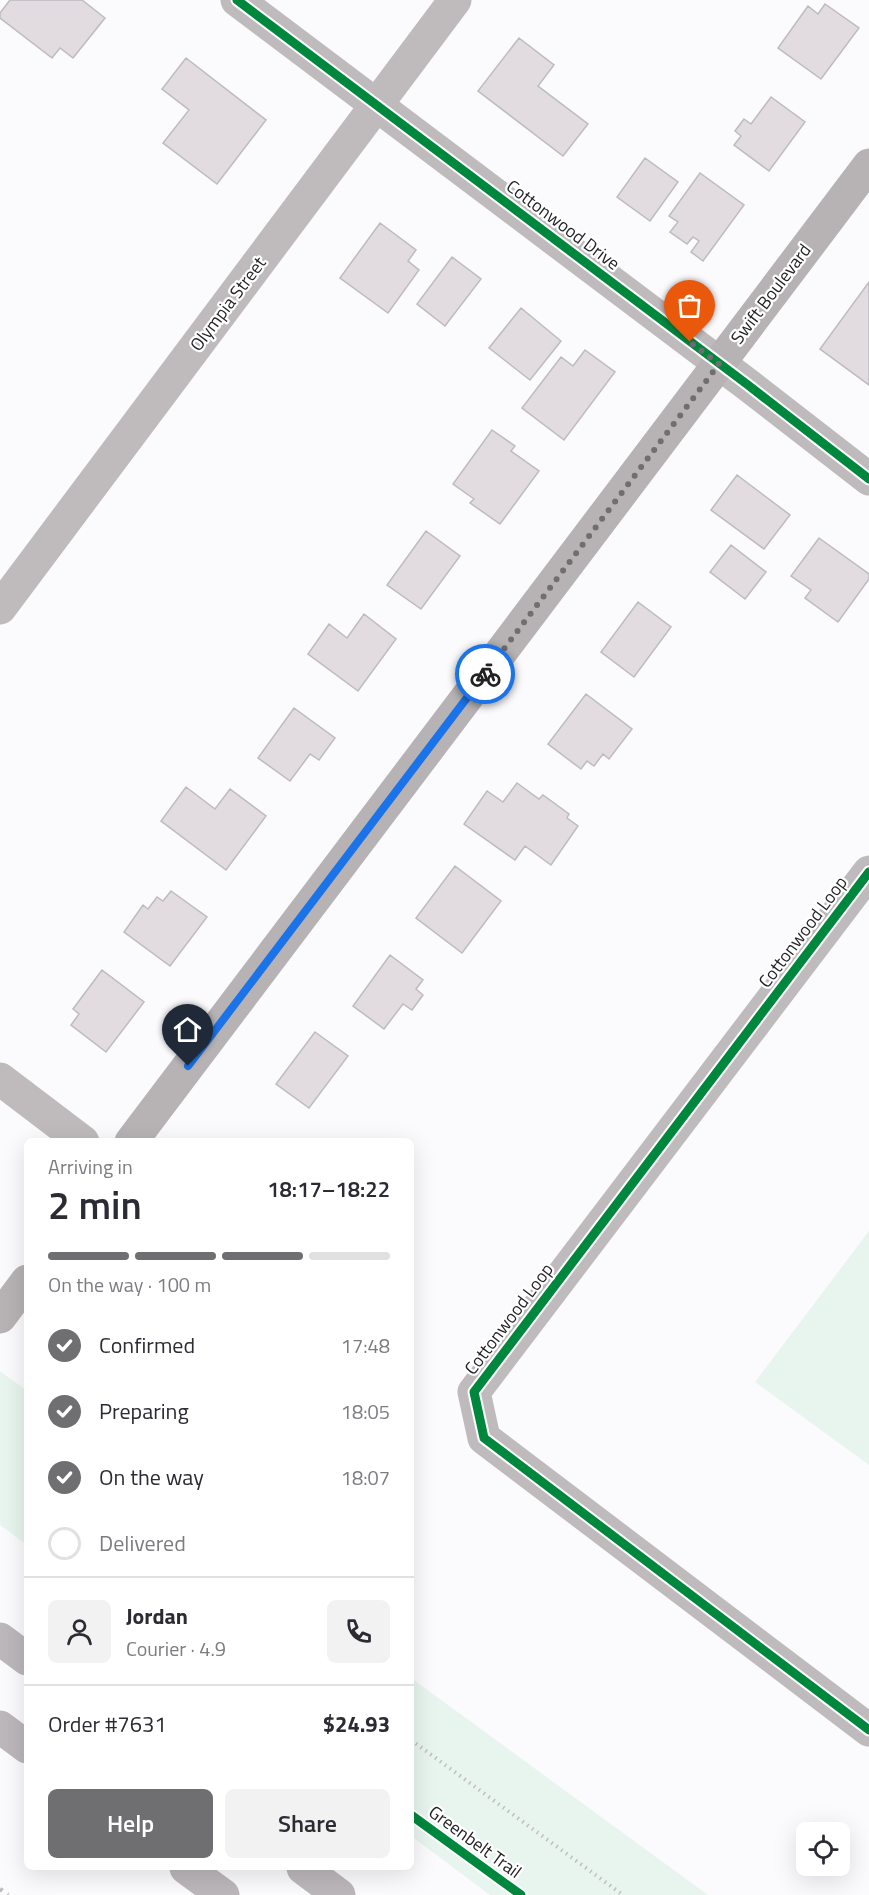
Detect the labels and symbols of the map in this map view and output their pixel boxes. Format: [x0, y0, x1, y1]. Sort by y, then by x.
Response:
street label: Cottonwood Drive [501, 173, 626, 276]
street label: Swift Boulevard [724, 238, 817, 350]
street label: Olympia Street [183, 250, 273, 357]
pin [664, 280, 715, 342]
courier [455, 644, 515, 704]
street label: Cottonwood Loop [752, 870, 854, 993]
pin [162, 1004, 213, 1066]
street label: Cottonwood Loop [458, 1257, 560, 1380]
street label: Greenbelt Trail [423, 1799, 527, 1885]

